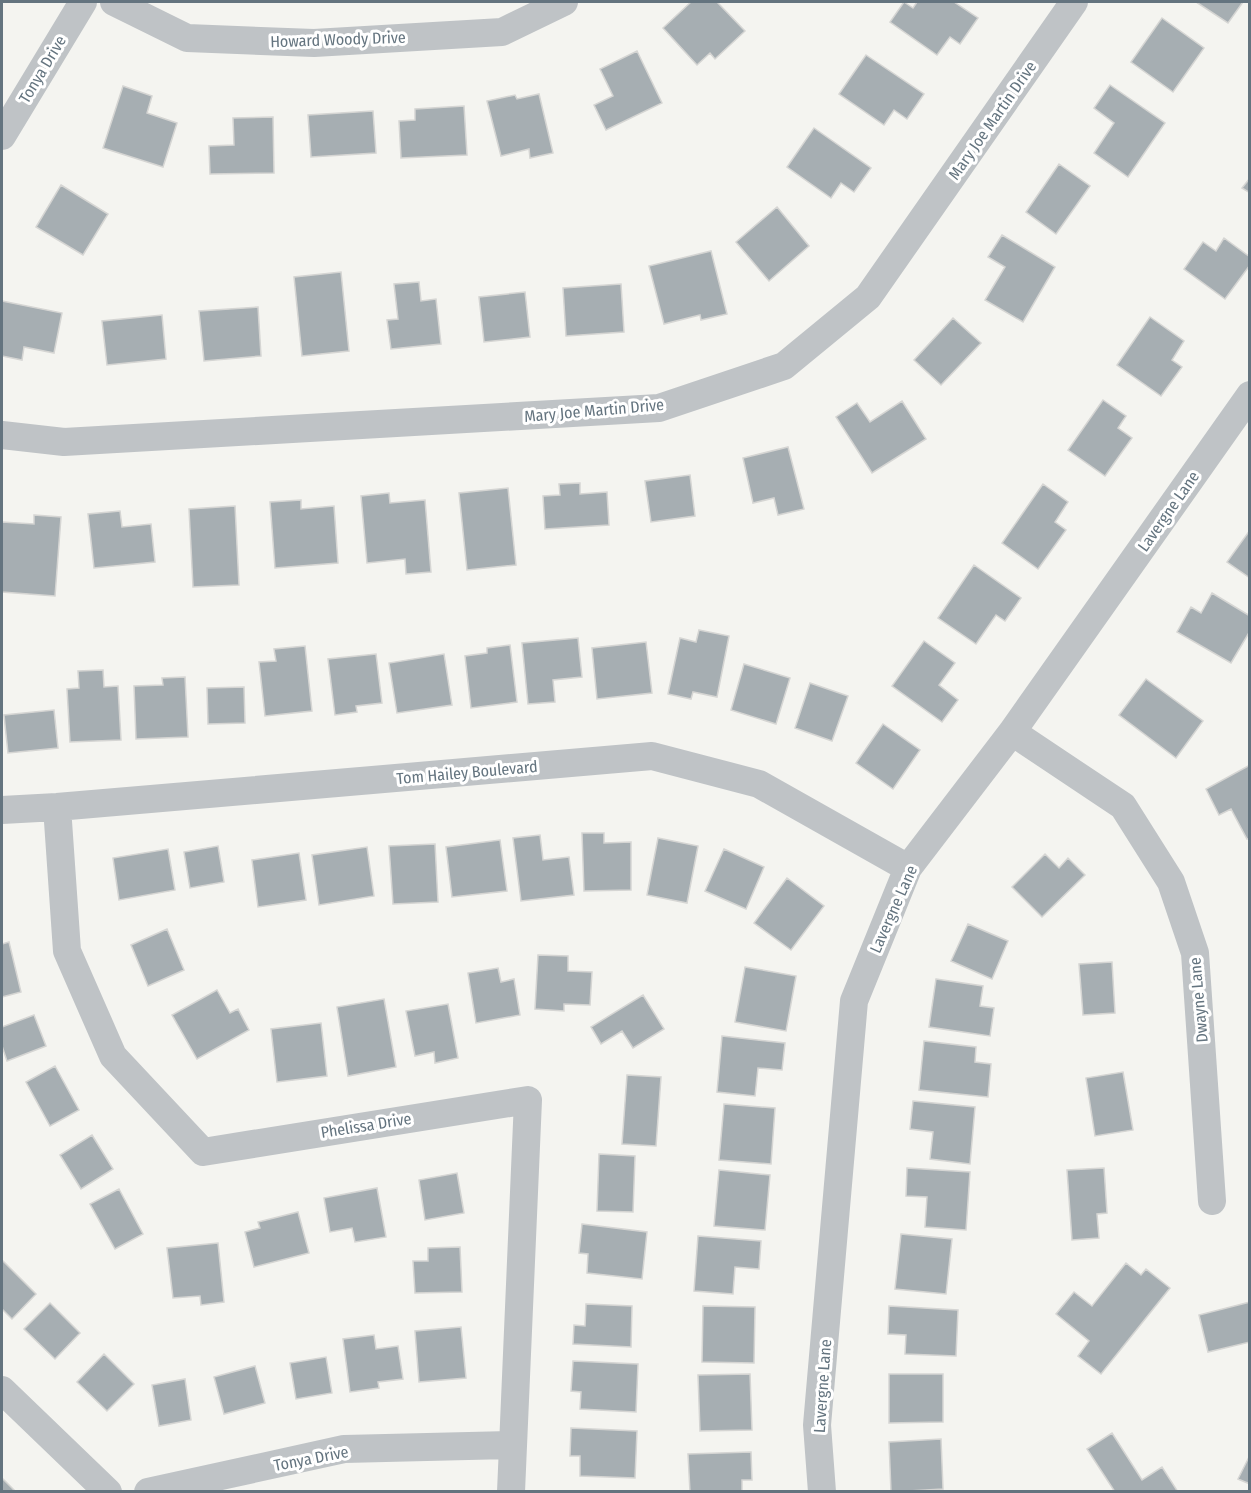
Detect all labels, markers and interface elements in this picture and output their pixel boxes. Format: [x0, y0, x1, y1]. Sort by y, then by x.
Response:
street label: Howard Woody Drive [270, 28, 406, 51]
street label: Tonya Drive [15, 32, 70, 107]
street label: Mary Joe Martin Drive [944, 57, 1040, 183]
street label: Mary Joe Martin Drive [523, 395, 665, 426]
street label: Lavergne Lane [1134, 467, 1203, 555]
street label: Tom Hailey Boulevard [396, 757, 538, 788]
street label: Lavergne Lane [866, 862, 921, 956]
street label: Dwayne Lane [1185, 956, 1212, 1043]
street label: Phelissa Drive [319, 1109, 413, 1142]
street label: Lavergne Lane [810, 1339, 835, 1433]
street label: Tonya Drive [272, 1442, 350, 1475]

